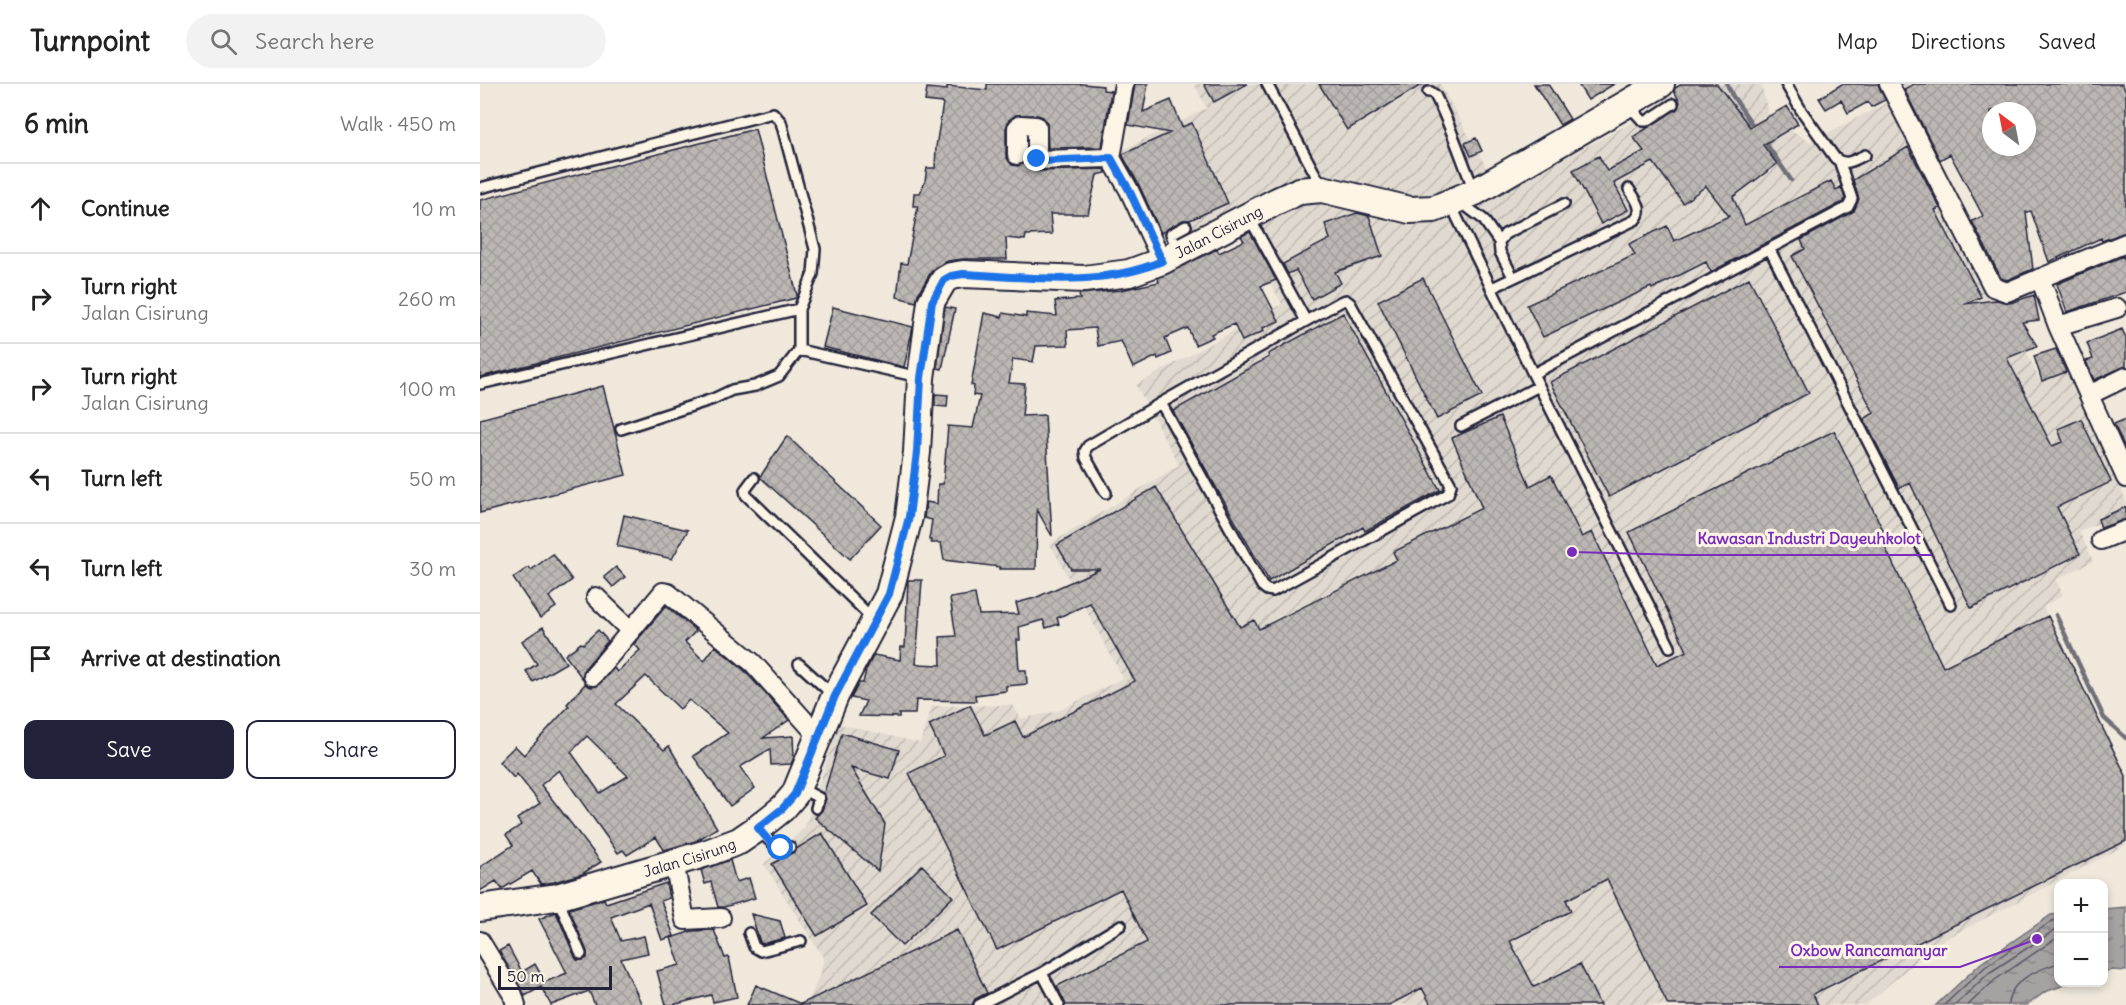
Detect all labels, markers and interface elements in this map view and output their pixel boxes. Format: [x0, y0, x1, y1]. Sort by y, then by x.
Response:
search box [186, 14, 606, 68]
text: Turnpoint [30, 23, 150, 59]
icon: search [207, 25, 240, 58]
text: Search here [255, 27, 374, 55]
text: Map [1837, 28, 1878, 55]
text: Directions [1911, 28, 2005, 55]
text: Saved [2038, 28, 2096, 55]
north arrow [1982, 102, 2036, 156]
text: 6 min [24, 107, 89, 140]
text: Walk · 450 m [340, 111, 456, 136]
route end [1023, 145, 1049, 171]
icon: ahead [24, 192, 57, 225]
text: Continue [81, 194, 170, 222]
text: 10 m [413, 196, 456, 221]
street label: Jalan Cisirung [1172, 201, 1265, 262]
text: Turn right [81, 272, 177, 300]
icon: right [24, 282, 57, 315]
text: 260 m [398, 286, 456, 311]
text: Jalan Cisirung [81, 300, 209, 325]
text: Turn right [81, 362, 177, 390]
icon: right [24, 372, 57, 405]
text: 100 m [399, 376, 456, 401]
text: Jalan Cisirung [81, 390, 209, 415]
icon: left [24, 462, 57, 495]
text: Turn left [81, 464, 162, 492]
text: 50 m [409, 466, 456, 491]
callout: Kawasan Industri Dayeuhkolot [1685, 521, 1932, 555]
text: Kawasan Industri Dayeuhkolot [1697, 528, 1921, 549]
icon: left [24, 552, 57, 585]
text: Turn left [81, 554, 162, 582]
text: 30 m [409, 556, 456, 581]
icon: arrive [24, 642, 57, 675]
text: Arrive at destination [81, 644, 281, 672]
button: Save [24, 720, 234, 779]
button: Share [246, 720, 456, 779]
street label: Jalan Cisirung [641, 834, 738, 881]
route start [767, 834, 793, 860]
map controls [2054, 879, 2108, 987]
button: + [2054, 879, 2108, 933]
callout: Oxbow Rancamanyar [1779, 933, 1960, 967]
button: − [2054, 933, 2108, 987]
text: Oxbow Rancamanyar [1790, 940, 1948, 961]
scale bar [498, 963, 612, 990]
text: 50 m [507, 966, 545, 986]

